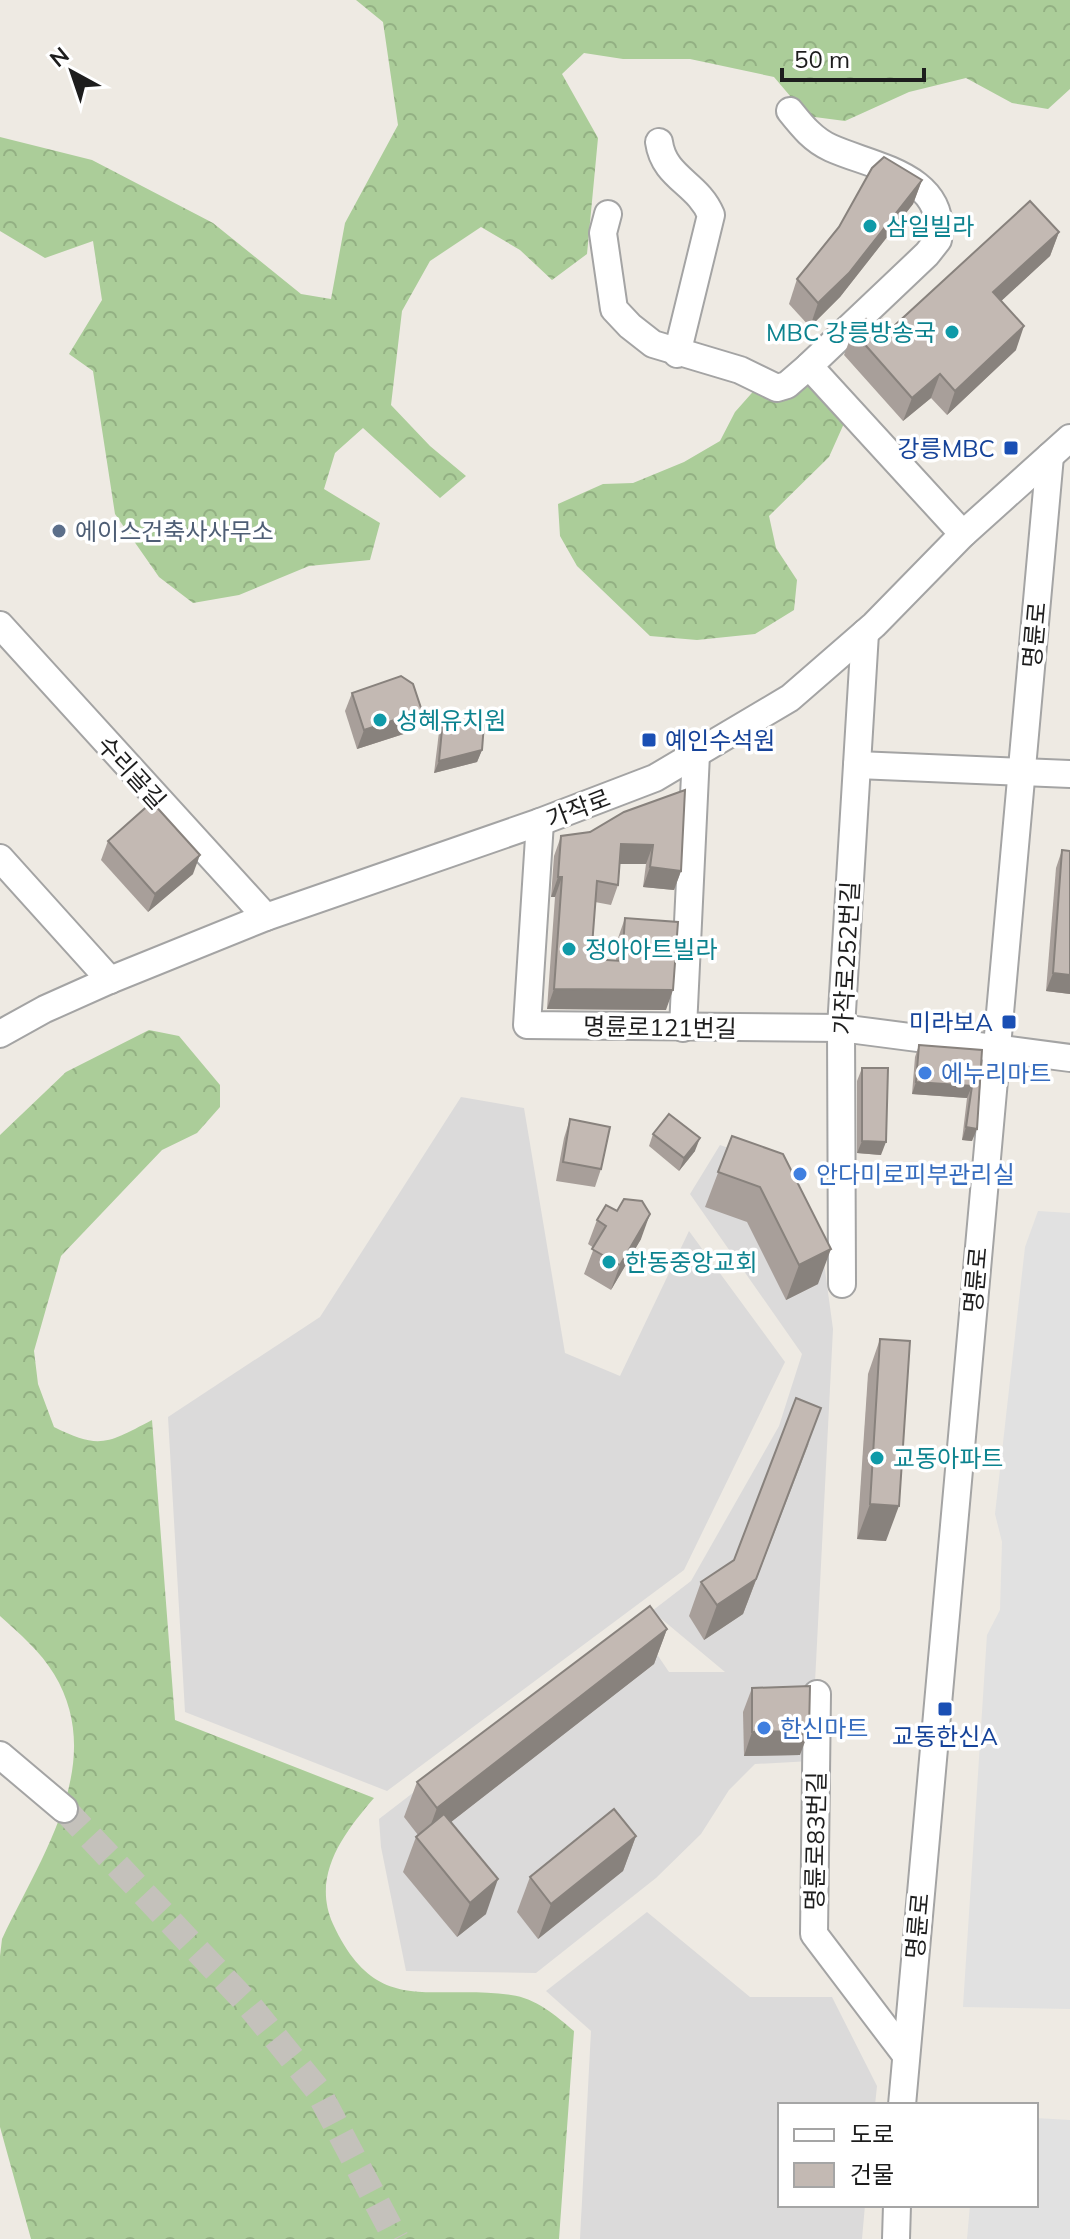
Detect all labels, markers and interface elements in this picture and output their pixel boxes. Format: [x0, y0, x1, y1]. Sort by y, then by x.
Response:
north arrow [32, 32, 112, 112]
scale bar [782, 32, 924, 82]
text: N [44, 41, 75, 73]
text: 50 m [794, 44, 850, 74]
place label: 삼일빌라 [886, 211, 974, 241]
marker: 삼일빌라 [861, 217, 879, 235]
place label: MBC 강릉방송국 [766, 317, 936, 347]
marker: MBC 강릉방송국 [943, 323, 961, 341]
place label: 강릉MBC [898, 433, 995, 463]
marker: 강릉MBC [1002, 439, 1020, 457]
place label: 에이스건축사사무소 [75, 516, 274, 546]
marker: 에이스건축사사무소 [50, 522, 68, 540]
street label: 명륜로 [1016, 601, 1052, 669]
place label: 성혜유치원 [396, 705, 506, 735]
marker: 성혜유치원 [371, 711, 389, 729]
place label: 예인수석원 [665, 725, 775, 755]
street label: 수리골길 [91, 729, 173, 815]
marker: 예인수석원 [640, 731, 658, 749]
street label: 가작로 [542, 782, 614, 834]
street label: 가작로252번길 [827, 881, 865, 1035]
place label: 정아아트빌라 [585, 934, 717, 964]
marker: 정아아트빌라 [560, 940, 578, 958]
place label: 미라보A [909, 1007, 993, 1037]
street label: 명륜로121번길 [583, 1011, 737, 1043]
marker: 미라보A [1000, 1013, 1018, 1031]
place label: 에누리마트 [941, 1058, 1051, 1088]
marker: 에누리마트 [916, 1064, 934, 1082]
place label: 안다미로피부관리실 [816, 1159, 1015, 1189]
marker: 안다미로피부관리실 [791, 1165, 809, 1183]
street label: 명륜로 [957, 1246, 993, 1314]
place label: 한동중앙교회 [625, 1247, 757, 1277]
marker: 한동중앙교회 [600, 1253, 618, 1271]
place label: 교동아파트 [893, 1443, 1003, 1473]
marker: 교동아파트 [868, 1449, 886, 1467]
marker: 교동한신A [936, 1700, 954, 1718]
place label: 한신마트 [780, 1713, 868, 1743]
marker: 한신마트 [755, 1719, 773, 1737]
place label: 교동한신A [892, 1721, 998, 1751]
street label: 명륜로83번길 [799, 1771, 831, 1911]
street label: 명륜로 [899, 1892, 935, 1960]
legend [778, 2103, 1038, 2207]
text: 도로 [850, 2119, 894, 2149]
text: 건물 [850, 2159, 894, 2189]

